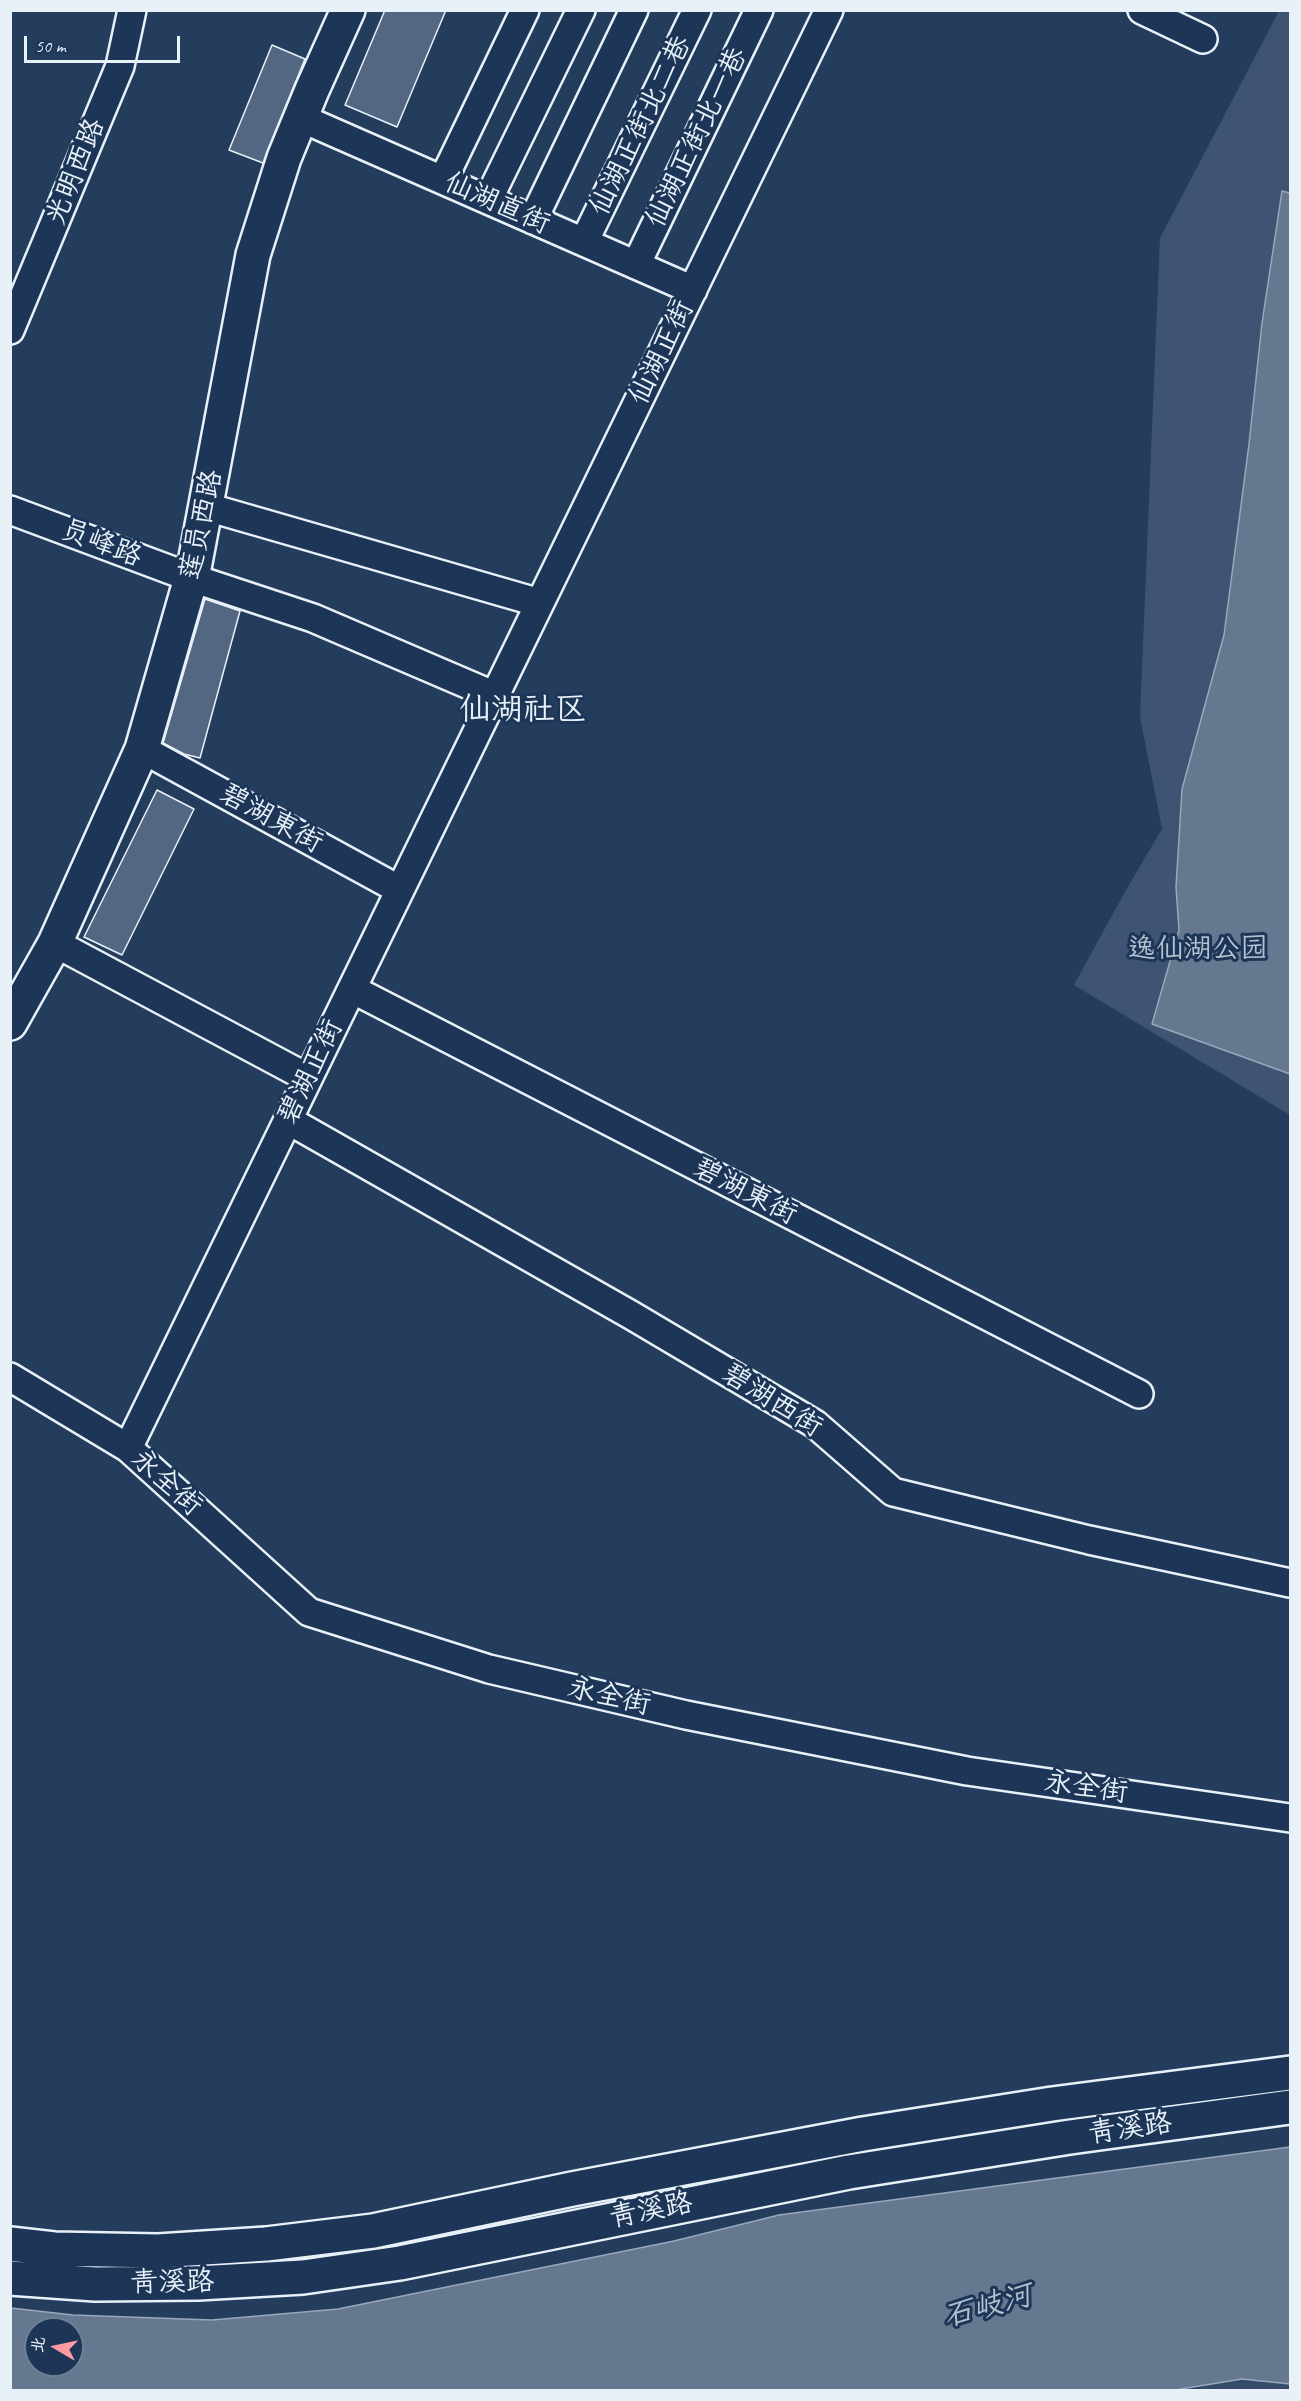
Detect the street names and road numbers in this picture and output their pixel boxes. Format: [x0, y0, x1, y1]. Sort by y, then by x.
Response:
street label: 仙湖正街北二巷 [583, 31, 699, 221]
street label: 仙湖正街北一巷 [639, 43, 755, 233]
street label: 光明西路 [39, 114, 113, 230]
street label: 仙湖直街 [439, 166, 555, 242]
street label: 仙湖正街 [622, 295, 702, 411]
street label: 莲员西路 [174, 467, 230, 583]
street label: 员峰路 [56, 513, 146, 575]
street label: 碧湖東街 [214, 777, 328, 861]
street label: 碧湖正街 [271, 1014, 351, 1130]
street label: 碧湖東街 [687, 1152, 803, 1232]
street label: 碧湖西街 [716, 1357, 828, 1445]
street label: 永全街 [124, 1442, 208, 1524]
street label: 永全街 [564, 1671, 654, 1723]
street label: 永全街 [1042, 1766, 1130, 1810]
street label: 青溪路 [1086, 2107, 1174, 2151]
street label: 青溪路 [607, 2186, 695, 2236]
street label: 青溪路 [130, 2265, 214, 2301]

